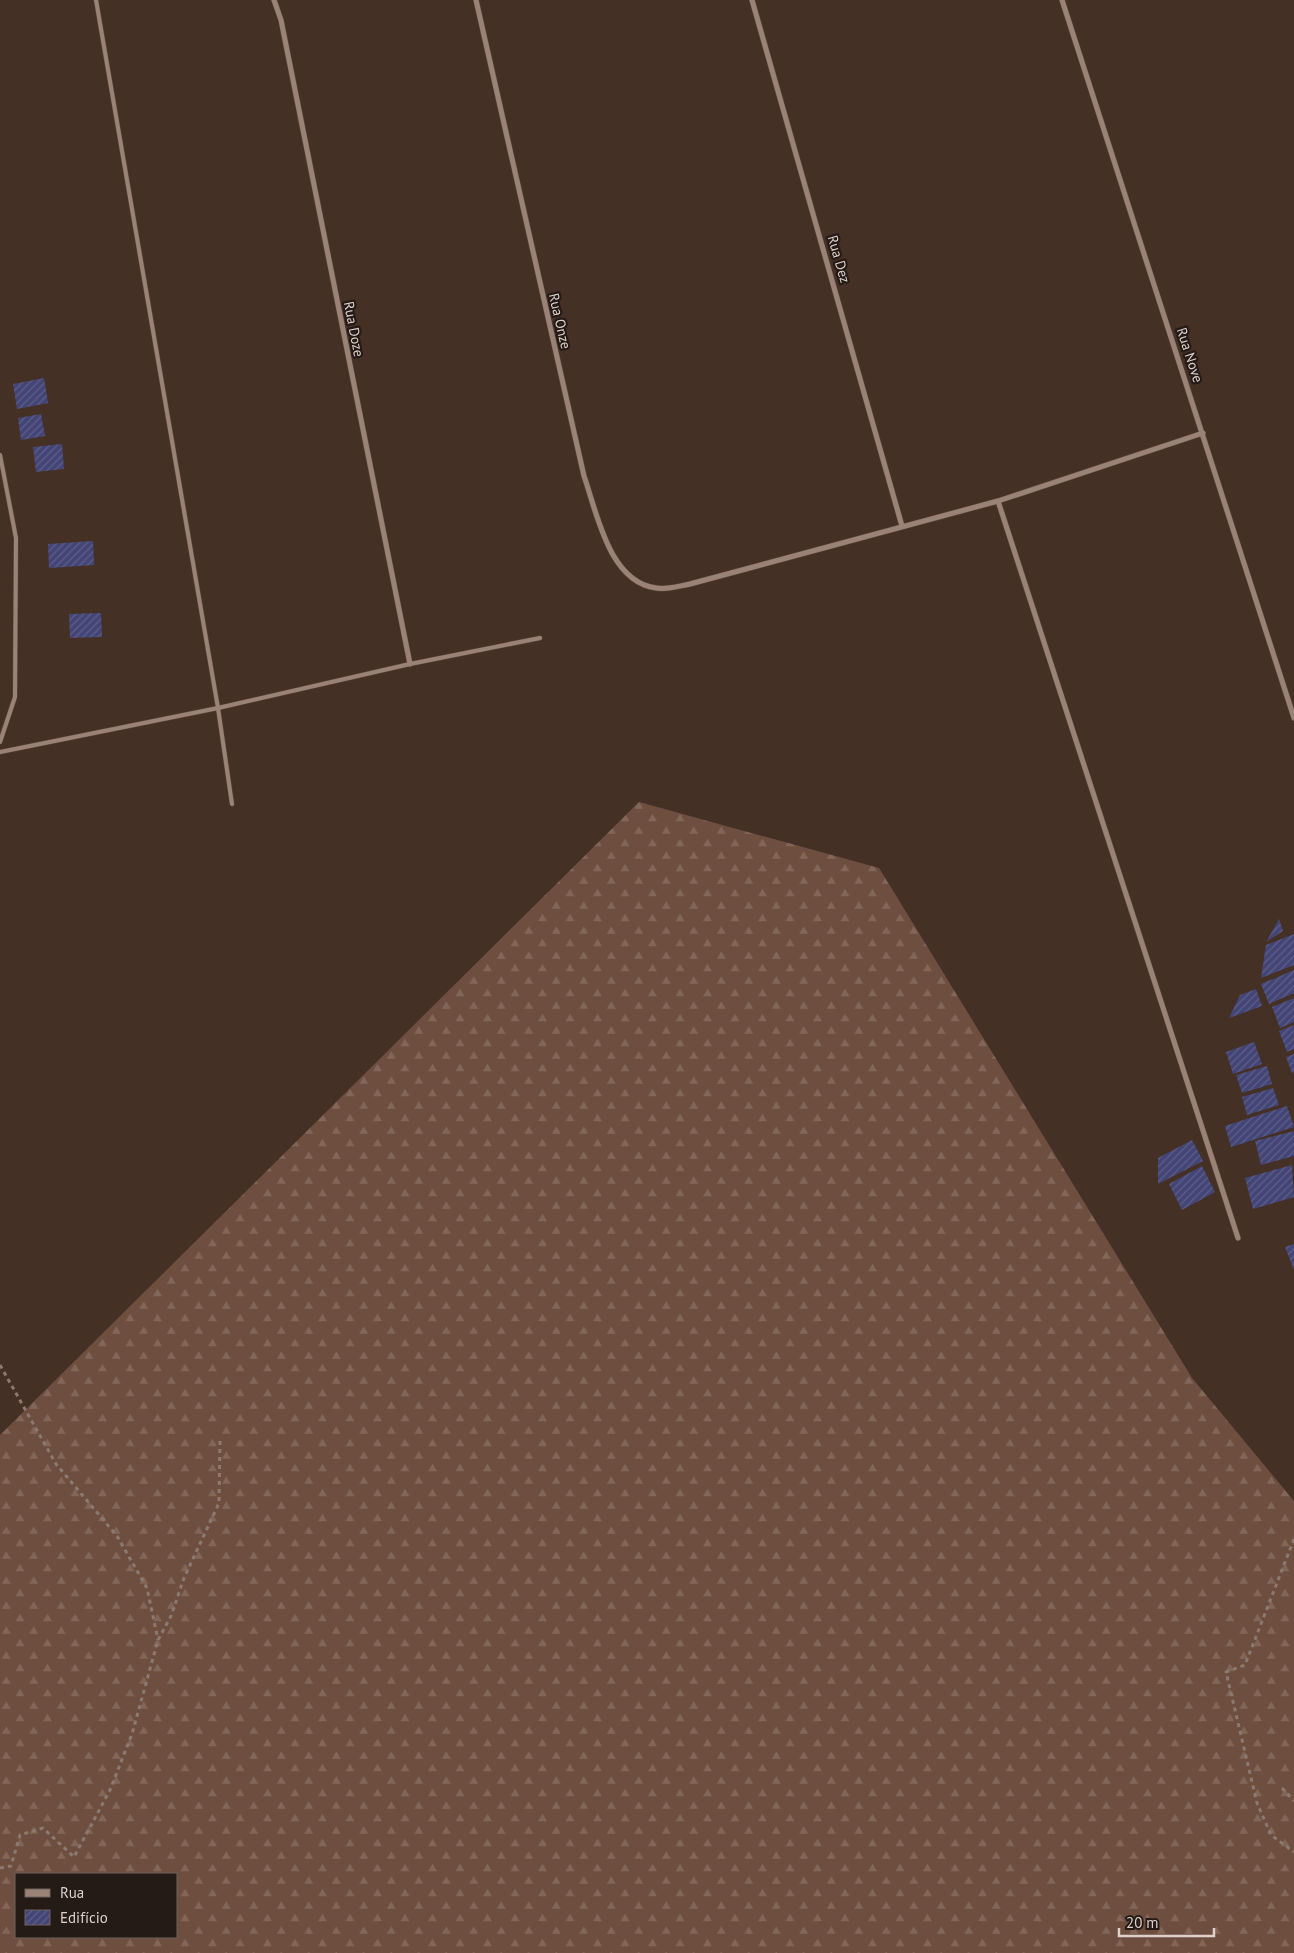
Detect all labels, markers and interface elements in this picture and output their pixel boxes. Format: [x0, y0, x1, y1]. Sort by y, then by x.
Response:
street label: Rua Dez [824, 233, 854, 285]
street label: Rua Onze [545, 291, 575, 351]
street label: Rua Doze [340, 300, 368, 358]
street label: Rua Nove [1173, 325, 1207, 385]
legend [15, 1873, 178, 1938]
text: Rua [60, 1883, 84, 1902]
scale bar [1119, 1906, 1214, 1938]
text: Edifício [60, 1908, 108, 1927]
text: 20 m [1126, 1913, 1159, 1932]

